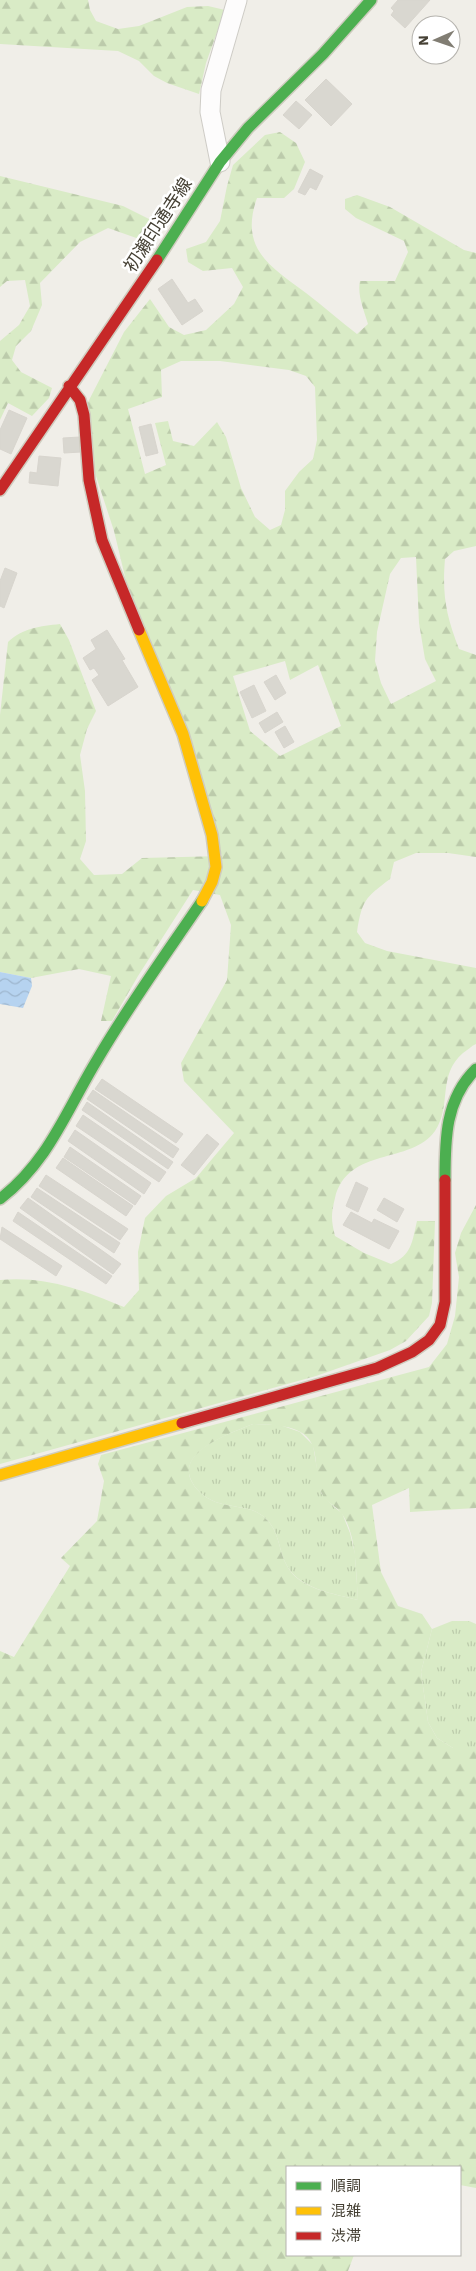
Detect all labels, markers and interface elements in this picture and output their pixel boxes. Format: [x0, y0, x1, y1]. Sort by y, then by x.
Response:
north arrow [411, 15, 461, 65]
text: N [415, 35, 431, 46]
street label: 初瀬印通寺線 [119, 174, 196, 276]
legend [286, 2166, 461, 2256]
text: 順調 [331, 2177, 361, 2195]
text: 混雑 [331, 2202, 361, 2220]
text: 渋滞 [331, 2227, 361, 2245]

